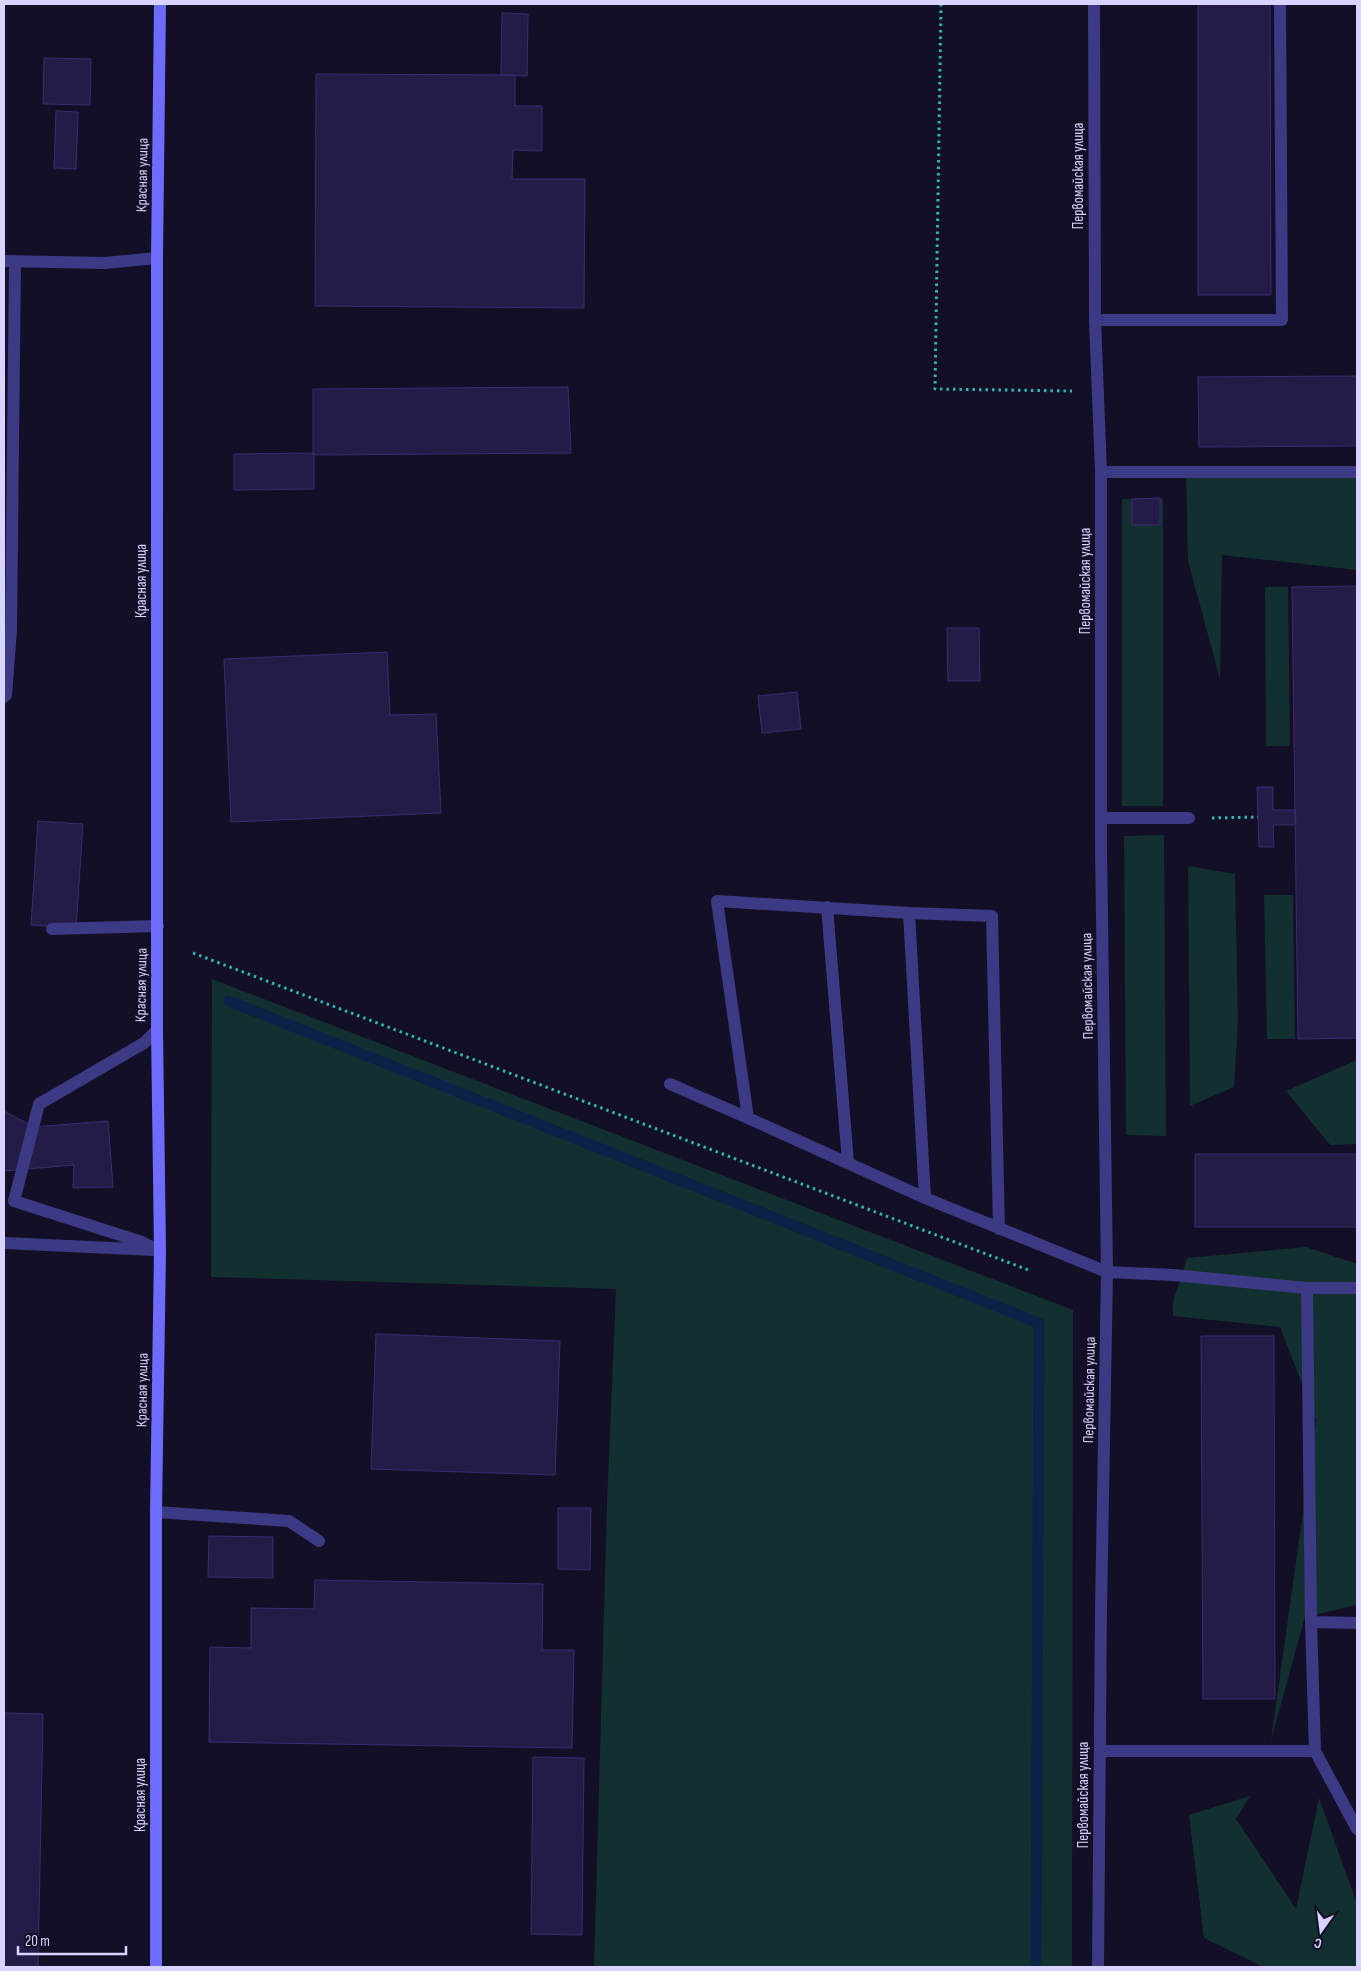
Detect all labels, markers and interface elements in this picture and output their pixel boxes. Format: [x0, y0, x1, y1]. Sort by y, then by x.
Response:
street label: Первомайская улица [1069, 122, 1088, 229]
street label: Красная улица [132, 138, 153, 212]
street label: Первомайская улица [1076, 527, 1095, 634]
street label: Красная улица [132, 544, 151, 618]
street label: Первомайская улица [1077, 932, 1098, 1039]
street label: Красная улица [131, 948, 152, 1022]
street label: Первомайская улица [1079, 1336, 1100, 1443]
street label: Красная улица [132, 1353, 153, 1427]
street label: Первомайская улица [1074, 1741, 1093, 1848]
street label: Красная улица [131, 1758, 150, 1832]
north arrow [1296, 1906, 1346, 1956]
scale bar [18, 1924, 125, 1956]
text: 20 m [25, 1932, 50, 1951]
text: С [1312, 1934, 1324, 1952]

